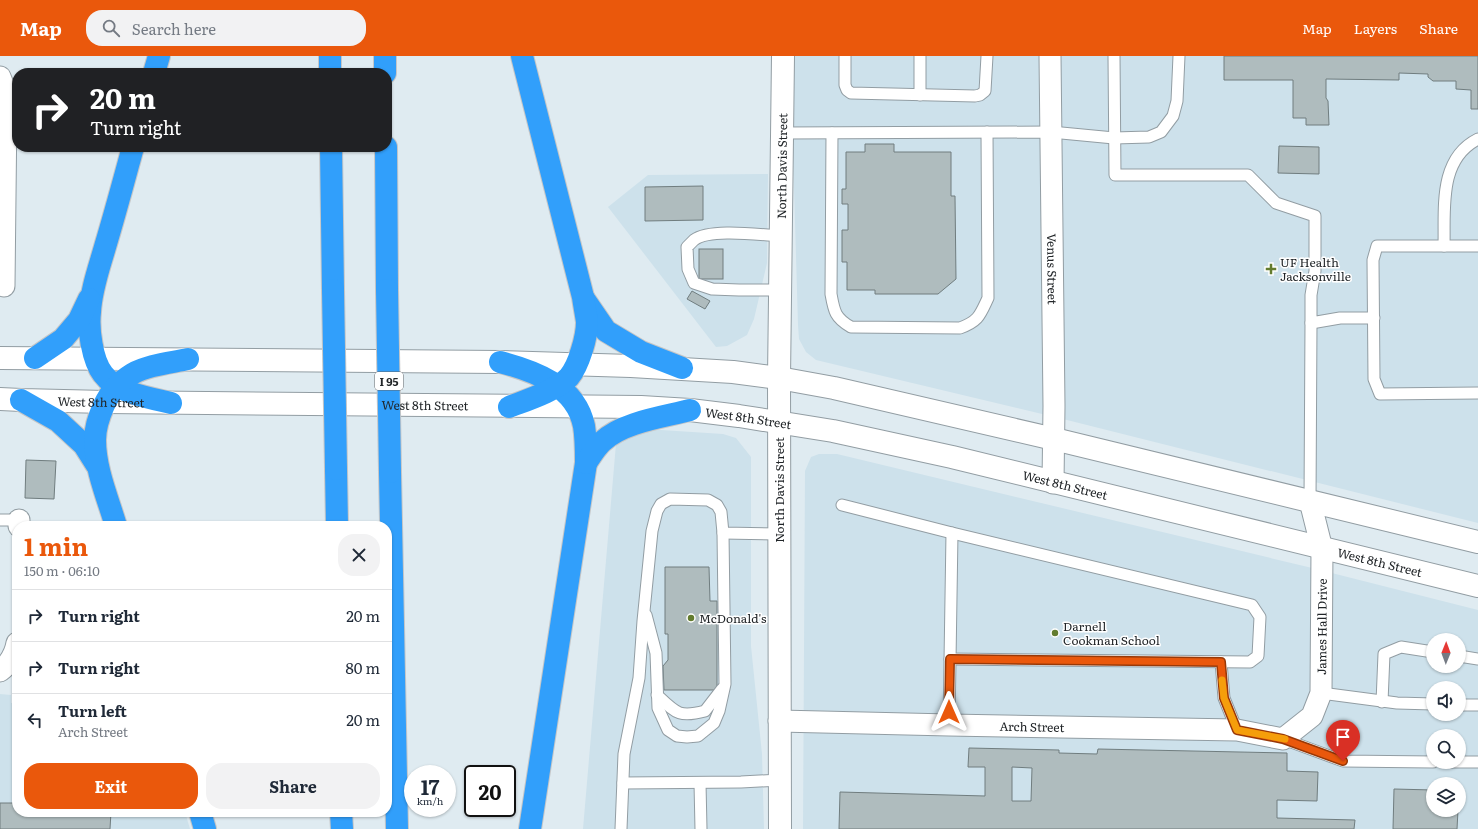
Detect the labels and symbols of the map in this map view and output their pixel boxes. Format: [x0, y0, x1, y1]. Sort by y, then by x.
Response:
street label: North Davis Street [772, 113, 791, 219]
street label: Venus Street [1043, 233, 1062, 305]
place label: UF Health Jacksonville [1280, 253, 1351, 285]
marker: UF Health Jacksonville [1265, 263, 1277, 275]
road number: I 95 [375, 372, 403, 390]
street label: West 8th Street [57, 392, 145, 411]
street label: West 8th Street [381, 396, 469, 414]
street label: West 8th Street [704, 403, 793, 433]
street label: North Davis Street [770, 437, 788, 543]
street label: West 8th Street [1021, 466, 1110, 504]
street label: West 8th Street [1335, 543, 1424, 581]
street label: James Hall Drive [1312, 578, 1331, 675]
place label: McDonald's [699, 609, 767, 627]
marker: McDonald's [686, 613, 696, 623]
place label: Darnell Cookman School [1063, 617, 1160, 649]
marker: Darnell Cookman School [1050, 628, 1060, 638]
north arrow [1426, 633, 1466, 673]
position arrow [928, 691, 970, 733]
street label: Arch Street [999, 717, 1065, 736]
pin [1326, 720, 1360, 761]
speed limit sign: 20 [464, 765, 516, 817]

